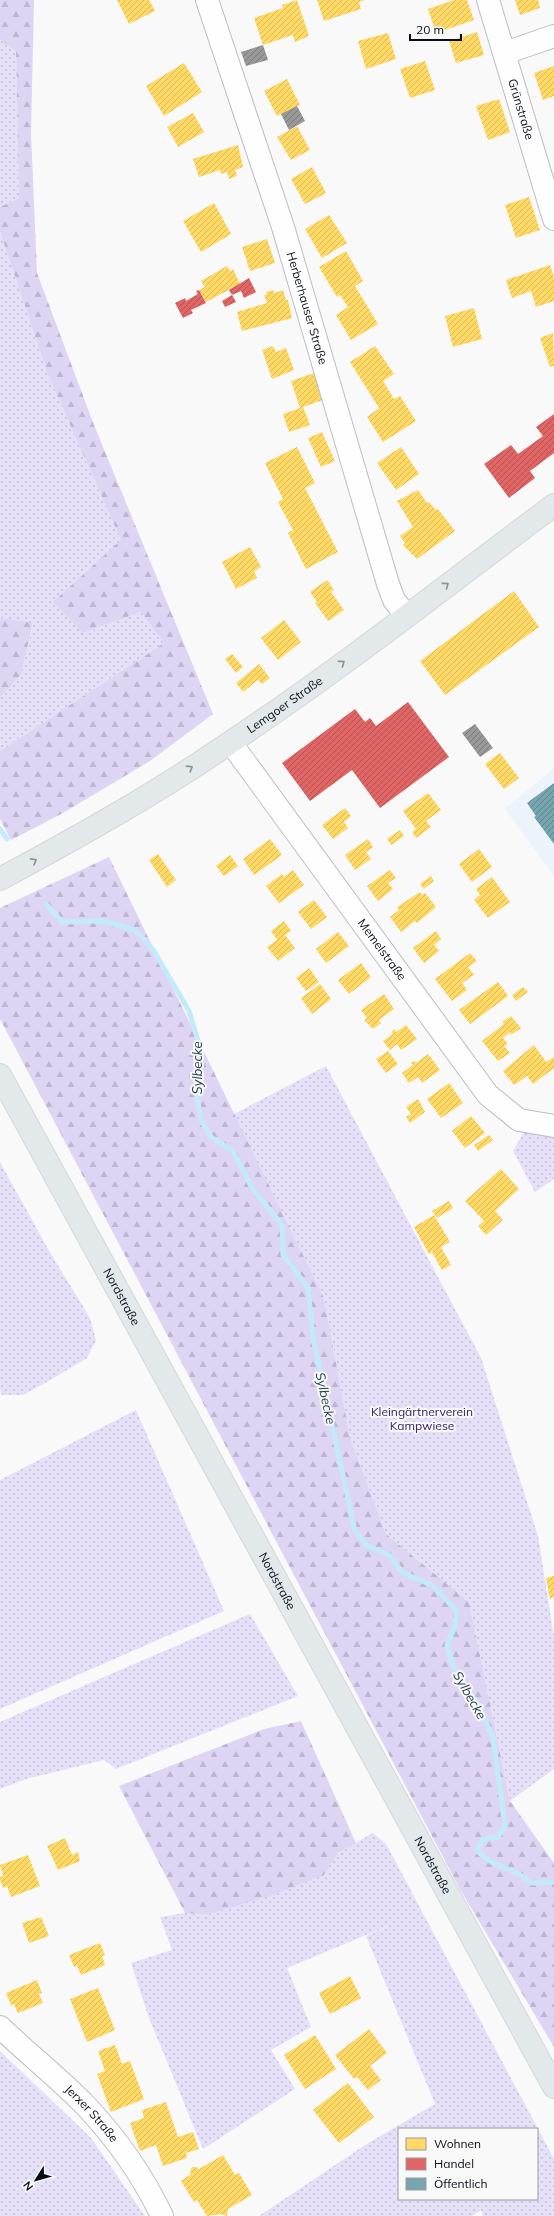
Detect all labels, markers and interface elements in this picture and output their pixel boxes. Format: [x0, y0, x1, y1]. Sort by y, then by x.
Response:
scale bar [410, 16, 461, 42]
text: 20 m [416, 22, 444, 37]
street label: Grünstraße [505, 77, 538, 141]
street label: Herberhauser Straße [284, 250, 331, 366]
one-way arrow [442, 583, 449, 590]
one-way arrow [338, 661, 345, 668]
street label: Lemgoer Straße [244, 673, 325, 736]
one-way arrow [186, 766, 193, 773]
one-way arrow [30, 858, 37, 865]
street label: Memelstraße [355, 916, 410, 983]
water label: Sylbecke [189, 1042, 205, 1094]
street label: Nordstraße [100, 1265, 144, 1328]
water label: Sylbecke [313, 1370, 339, 1426]
park label: Kleingärtnerverein Kampwiese [371, 1404, 473, 1433]
street label: Nordstraße [256, 1550, 299, 1612]
water label: Sylbecke [450, 1668, 490, 1722]
street label: Nordstraße [411, 1834, 455, 1896]
street label: Jerxer Straße [62, 2081, 122, 2145]
legend [398, 2128, 538, 2200]
text: Wohnen [434, 2136, 481, 2151]
text: Handel [434, 2156, 474, 2171]
north arrow [16, 2160, 56, 2200]
text: Öffentlich [434, 2176, 487, 2191]
text: N [20, 2178, 36, 2194]

